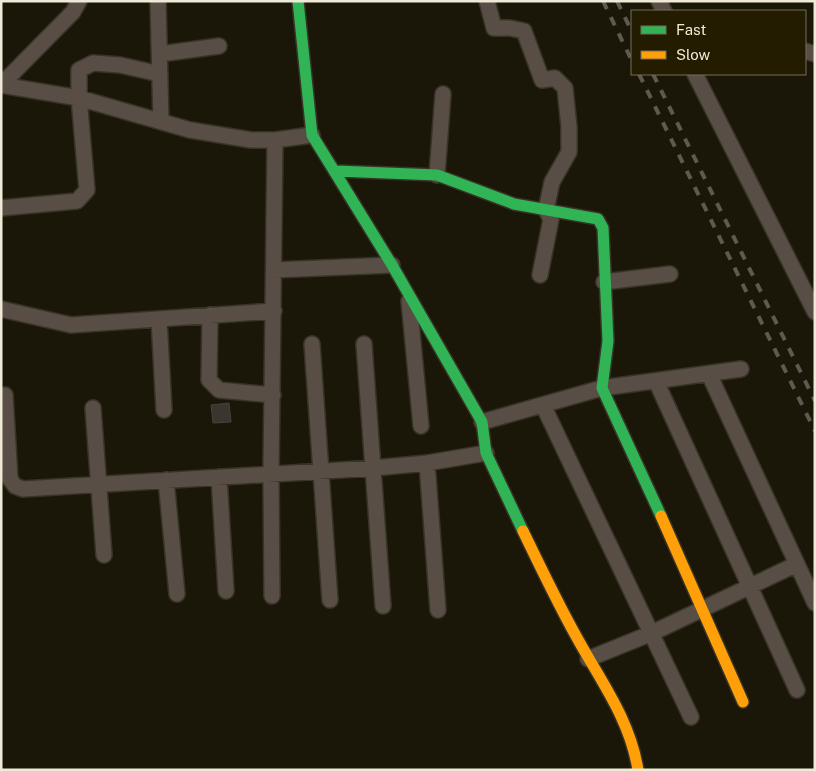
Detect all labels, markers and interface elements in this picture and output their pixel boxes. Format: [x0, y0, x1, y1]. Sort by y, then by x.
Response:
legend [631, 10, 806, 75]
text: Fast [676, 21, 706, 38]
text: Slow [676, 46, 711, 63]

